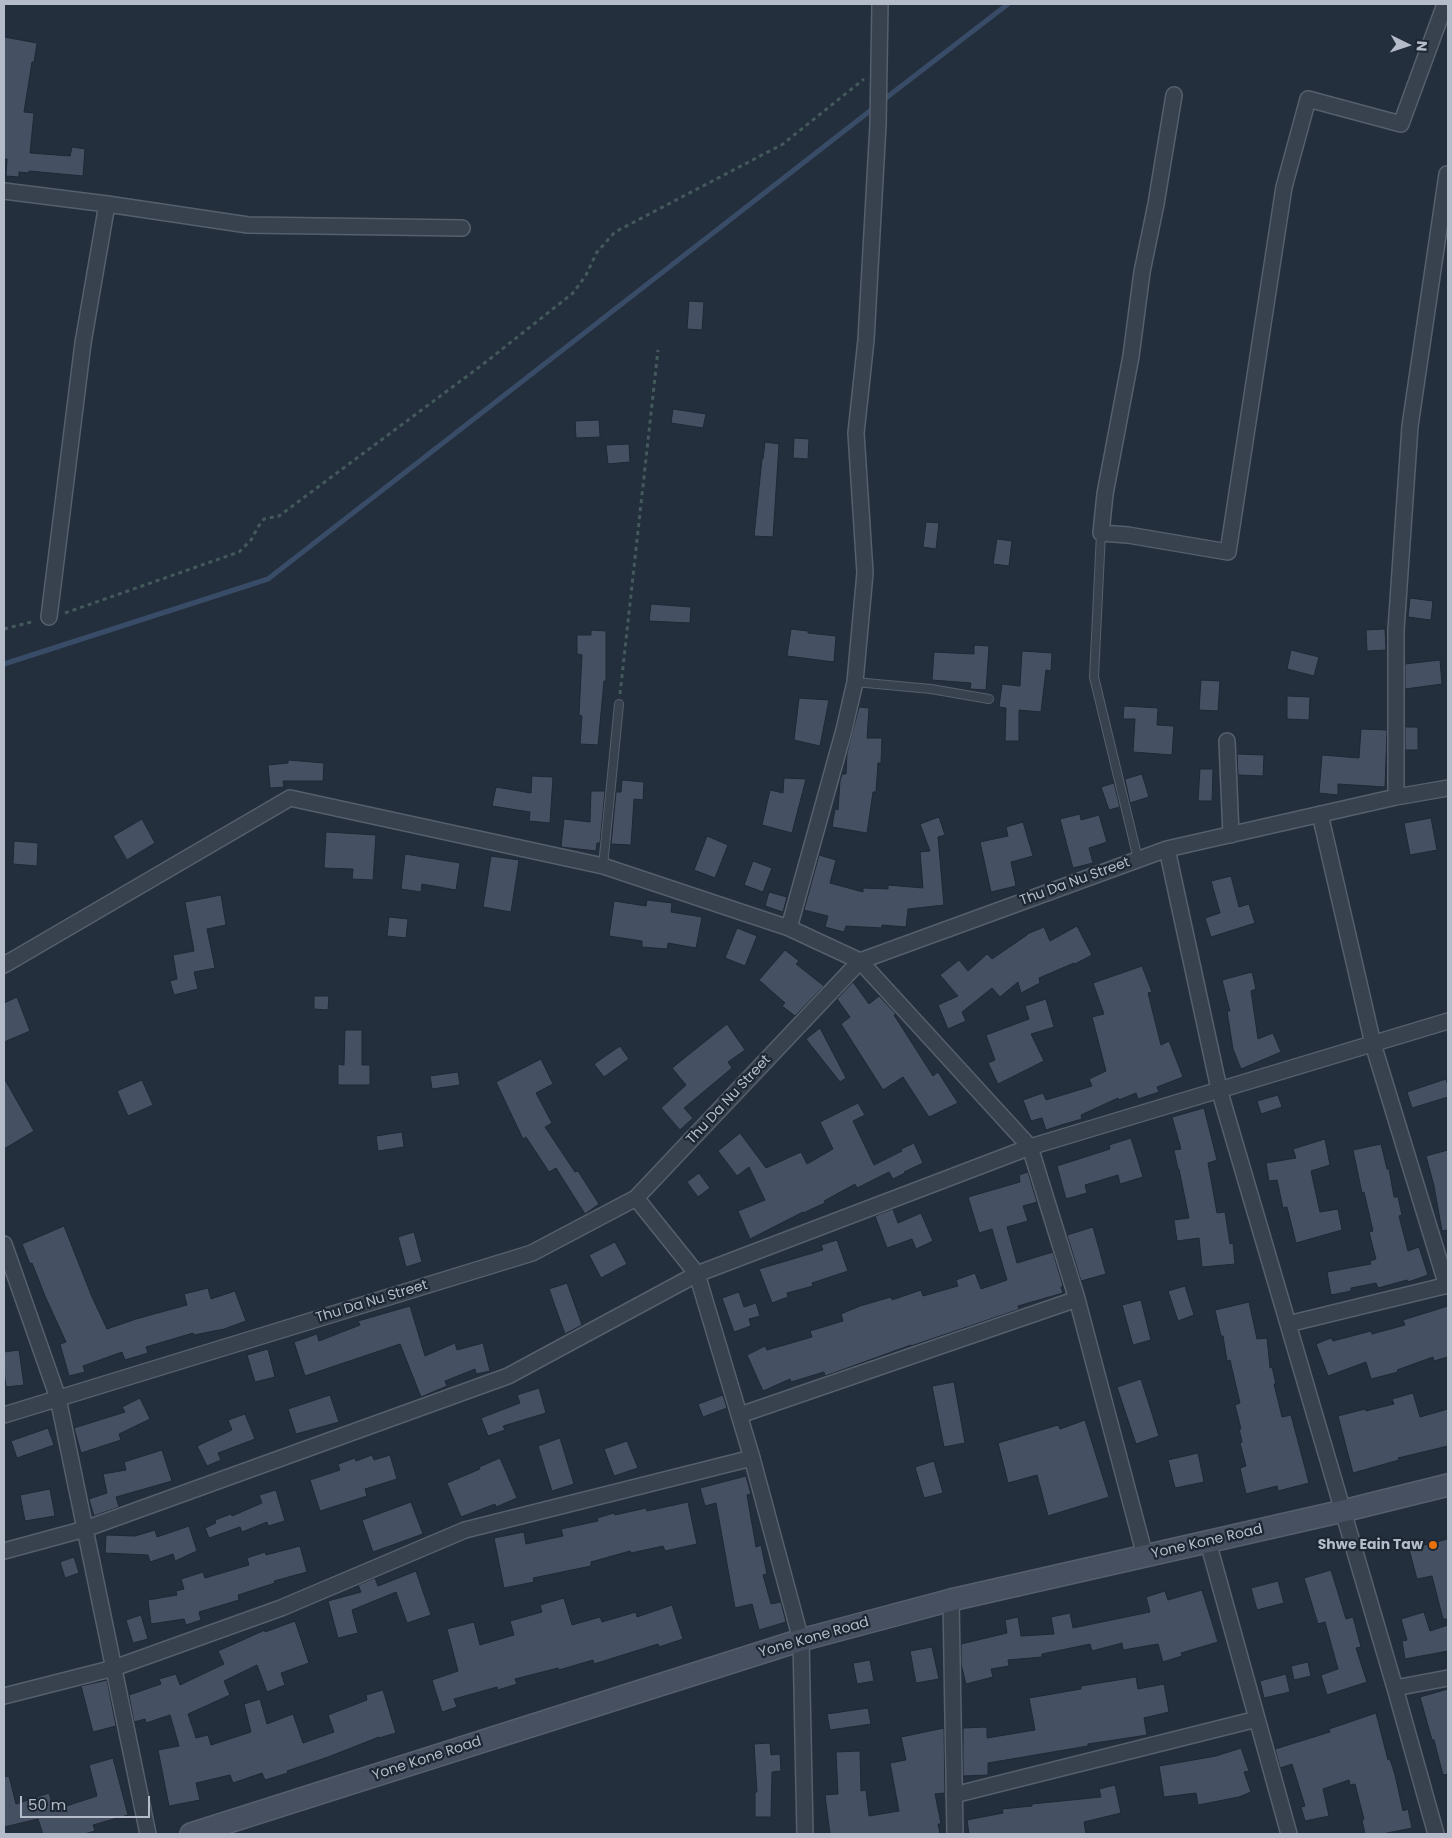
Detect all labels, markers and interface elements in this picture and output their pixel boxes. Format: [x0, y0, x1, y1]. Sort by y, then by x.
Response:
north arrow [1382, 20, 1432, 70]
text: N [1412, 40, 1432, 52]
street label: Thu Da Nu Street [1018, 854, 1132, 910]
street label: Thu Da Nu Street [683, 1052, 775, 1148]
street label: Thu Da Nu Street [314, 1277, 430, 1327]
street label: Yone Kone Road [1150, 1521, 1264, 1563]
place label: Shwe Eain Taw [1318, 1537, 1423, 1553]
marker: Shwe Eain Taw [1427, 1539, 1439, 1551]
street label: Yone Kone Road [757, 1614, 871, 1662]
street label: Yone Kone Road [370, 1733, 484, 1785]
scale bar [22, 1786, 152, 1818]
text: 50 m [28, 1794, 66, 1815]

